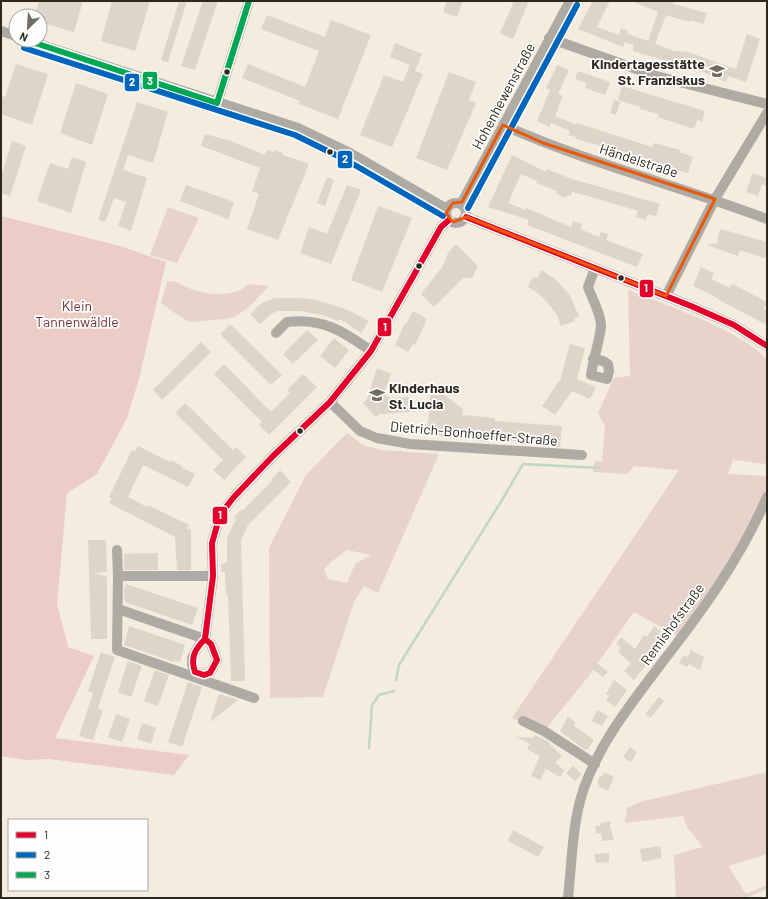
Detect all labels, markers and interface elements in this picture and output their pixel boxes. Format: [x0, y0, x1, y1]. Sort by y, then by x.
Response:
north arrow [8, 8, 48, 48]
text: N [17, 30, 30, 45]
street label: Hohenhewenstraße [468, 40, 538, 152]
place label: Kindertagesstätte St. Franziskus [591, 55, 705, 88]
school or university icon: Kindertagesstätte St. Franziskus [708, 62, 726, 80]
unlabelled marker [222, 67, 232, 77]
line badge: 3 [142, 71, 158, 90]
line badge: 2 [124, 73, 140, 92]
text: 3 [147, 74, 153, 87]
text: 2 [129, 75, 135, 88]
street label: Händelstraße [598, 139, 680, 181]
unlabelled marker [325, 147, 335, 157]
line badge: 2 [337, 150, 353, 169]
text: 2 [342, 152, 348, 165]
unlabelled marker [414, 261, 424, 271]
unlabelled marker [616, 273, 626, 283]
line badge: 1 [639, 279, 654, 298]
text: 1 [644, 281, 648, 294]
park label: Klein Tannenwäldle [35, 297, 119, 330]
line badge: 1 [377, 317, 392, 337]
text: 1 [383, 320, 387, 333]
place label: Kinderhaus St. Lucia [389, 379, 460, 412]
school or university icon: Kinderhaus St. Lucia [368, 386, 386, 404]
street label: Dietrich-Bonhoeffer-Straße [390, 417, 558, 449]
unlabelled marker [295, 426, 305, 436]
line badge: 1 [212, 506, 228, 525]
text: 1 [218, 508, 222, 521]
street label: Remishofstraße [637, 580, 707, 668]
legend [8, 819, 148, 891]
text: 1 [44, 827, 48, 841]
text: 2 [44, 847, 50, 861]
text: 3 [44, 867, 50, 881]

